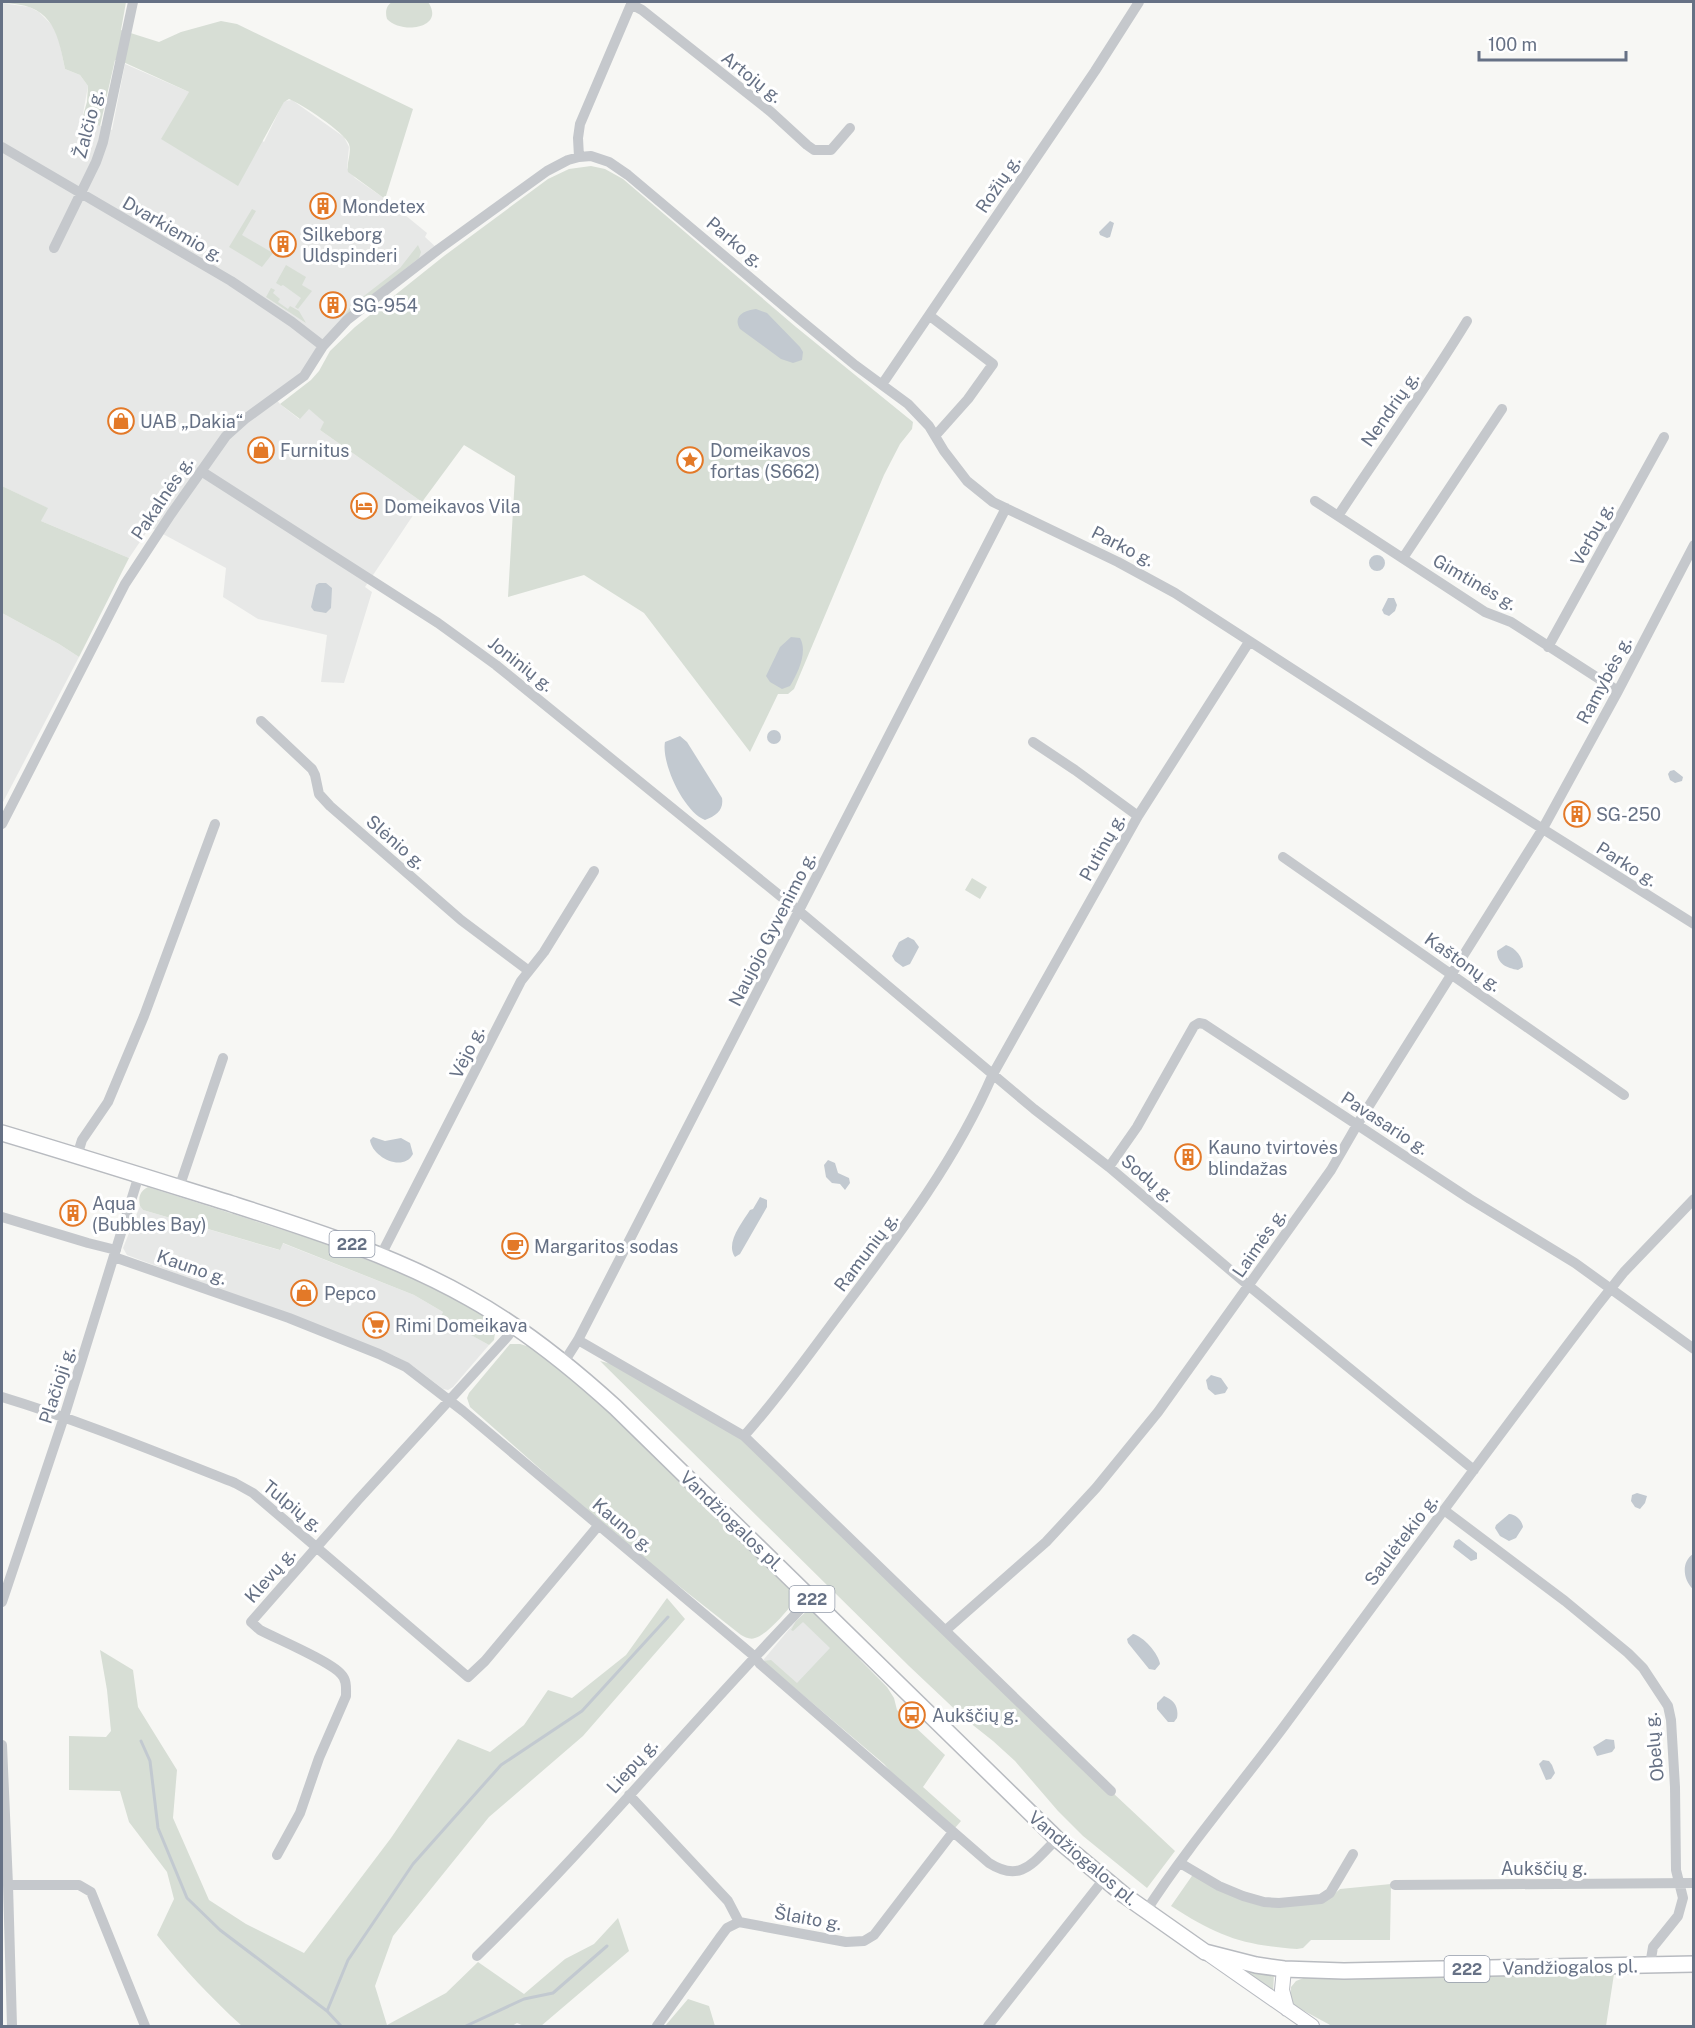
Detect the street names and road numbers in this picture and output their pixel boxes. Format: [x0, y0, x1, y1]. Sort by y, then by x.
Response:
street label: Artojų g. [717, 47, 787, 107]
street label: Žalčio g. [69, 87, 107, 161]
street label: Rožių g. [971, 151, 1025, 217]
street label: Dvarkiemio g. [119, 192, 227, 266]
street label: Parko g. [702, 212, 768, 272]
street label: Nendrių g. [1357, 368, 1423, 450]
street label: Pakalnės g. [127, 452, 197, 544]
street label: Verbų g. [1566, 499, 1618, 569]
street label: Parko g. [1088, 521, 1158, 571]
street label: Gimtinės g. [1429, 549, 1521, 615]
street label: Joninių g. [484, 632, 558, 696]
street label: Ramybės g. [1572, 633, 1636, 727]
street label: Putinų g. [1075, 810, 1129, 884]
street label: Slėnio g. [362, 811, 430, 873]
street label: Parko g. [1593, 837, 1661, 891]
street label: Naujojo Gyvenimo g. [724, 848, 820, 1010]
street label: Kaštonų g. [1421, 928, 1505, 996]
street label: Vėjo g. [445, 1022, 489, 1082]
street label: Pavasario g. [1337, 1087, 1433, 1159]
street label: Sodų g. [1117, 1150, 1179, 1206]
street label: Laimės g. [1228, 1205, 1290, 1281]
street label: Ramunių g. [830, 1209, 902, 1295]
road number: 222 [330, 1231, 374, 1257]
street label: Kauno g. [154, 1245, 230, 1289]
street label: Plačioji g. [35, 1344, 79, 1426]
street label: Vandžiogalos pl. [676, 1466, 788, 1576]
street label: Tulpių g. [259, 1476, 327, 1536]
street label: Saulėtekio g. [1360, 1490, 1442, 1590]
street label: Kauno g. [588, 1494, 658, 1556]
street label: Klevų g. [240, 1543, 300, 1607]
road number: 222 [790, 1586, 834, 1612]
street label: Obelų g. [1640, 1711, 1668, 1783]
street label: Liepų g. [602, 1735, 662, 1797]
street label: Vandžiogalos pl. [1024, 1806, 1142, 1910]
street label: Aukščių g. [1501, 1858, 1587, 1879]
street label: Šlaito g. [773, 1902, 843, 1934]
street label: Vandžiogalos pl. [1502, 1955, 1638, 1979]
road number: 222 [1444, 1956, 1490, 1982]

